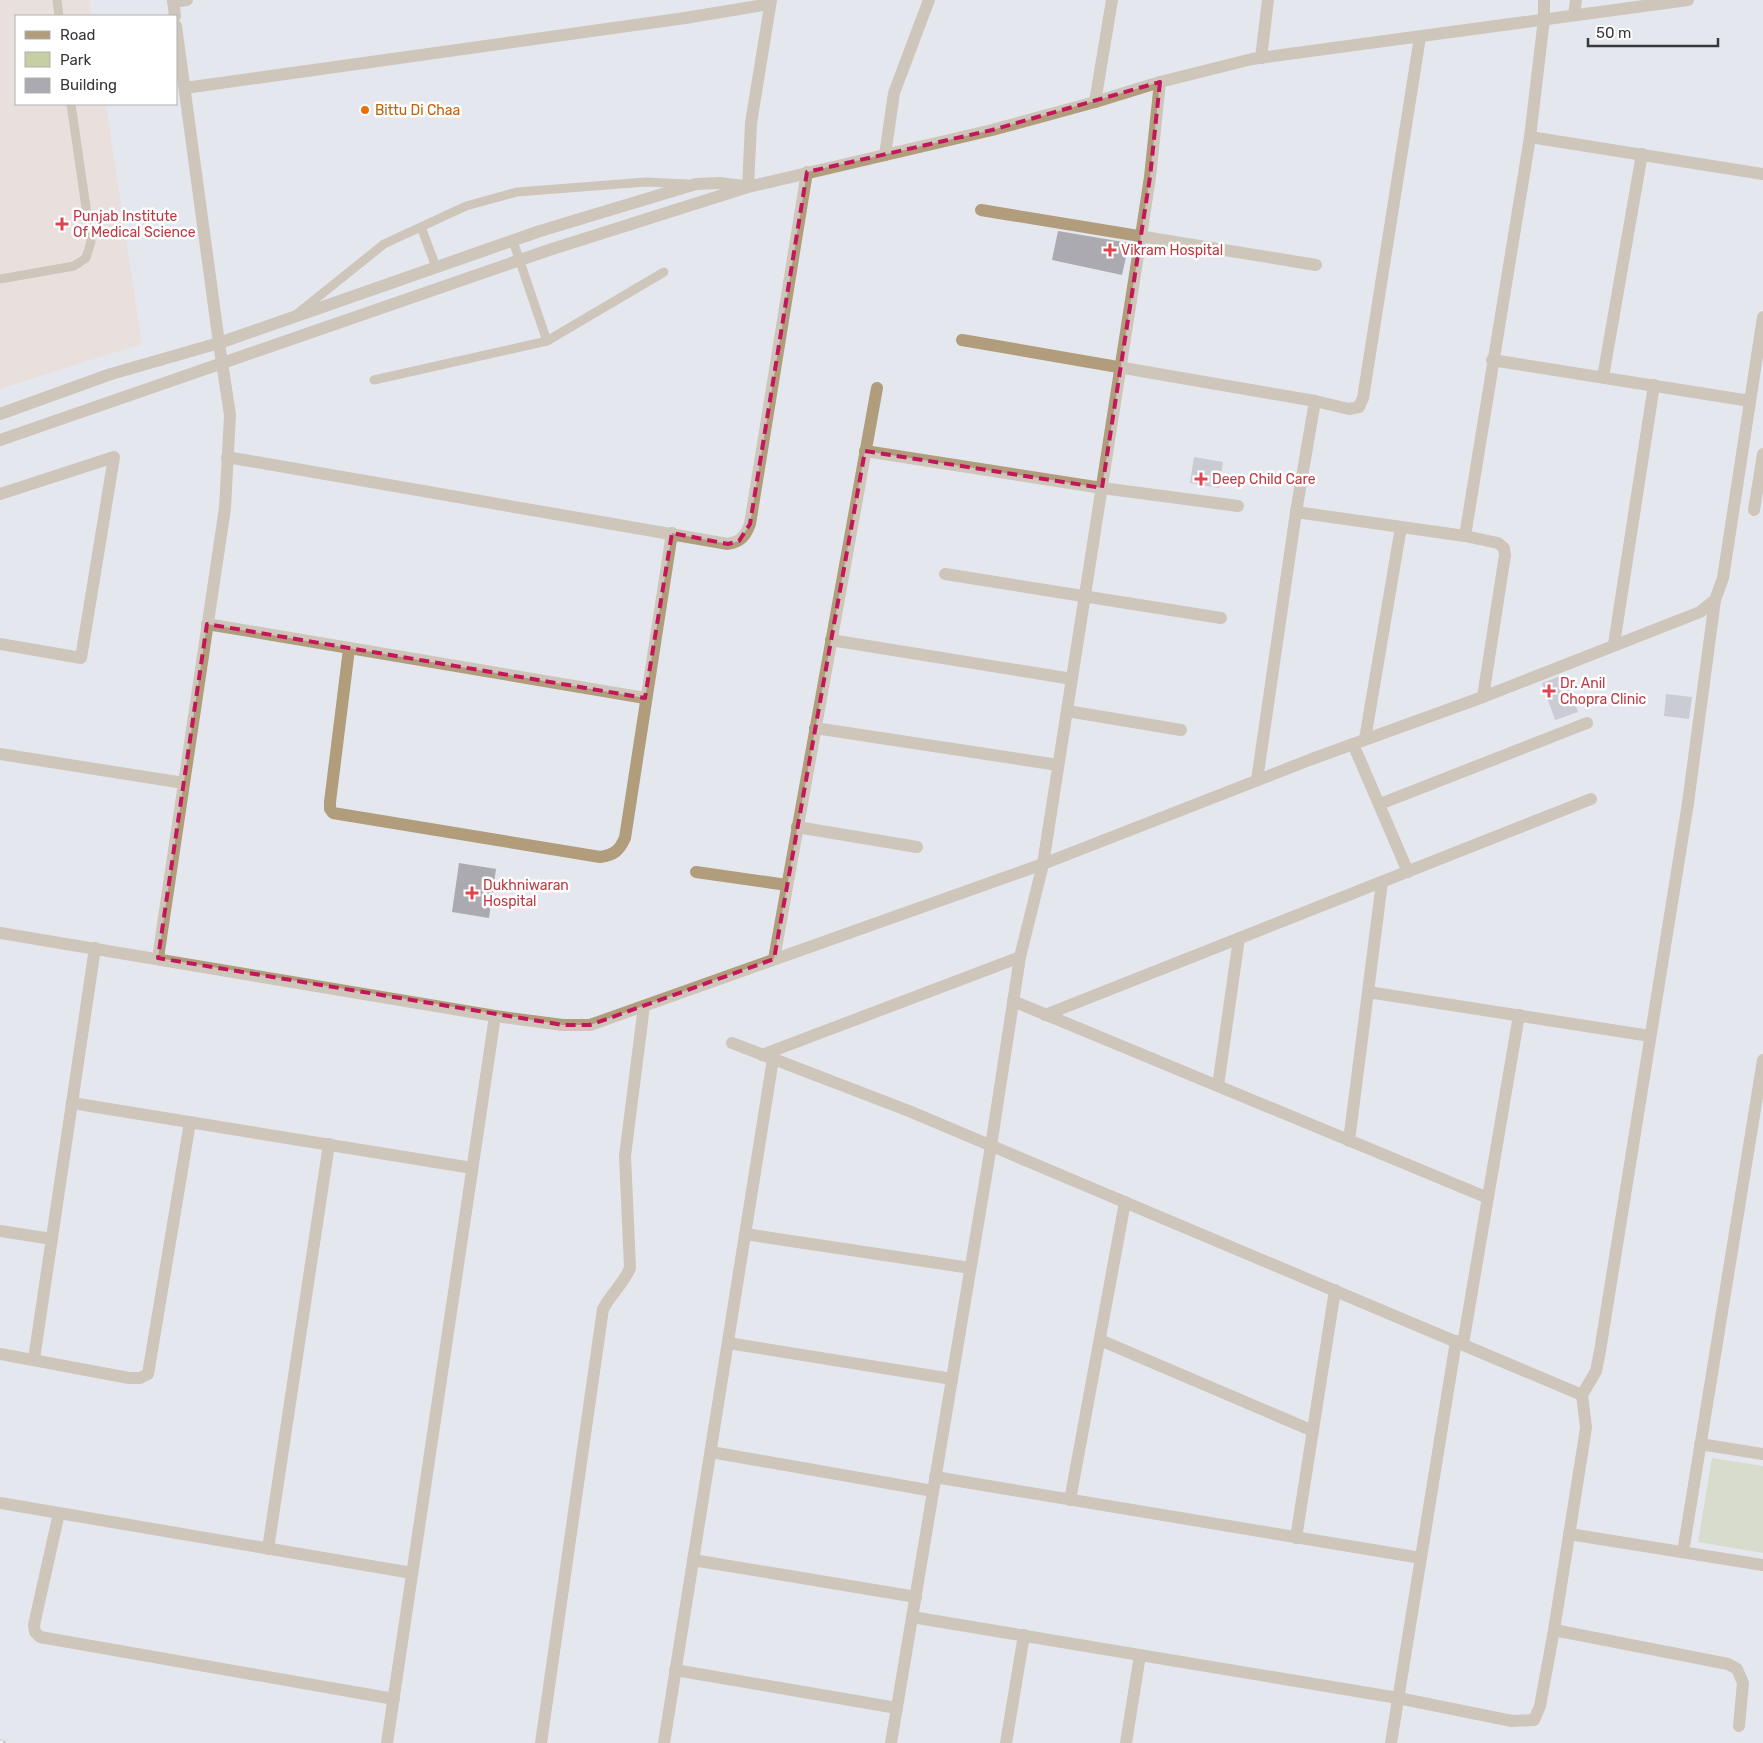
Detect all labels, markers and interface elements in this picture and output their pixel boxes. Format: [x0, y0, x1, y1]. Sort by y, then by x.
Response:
legend [15, 15, 178, 105]
scale bar [1588, 15, 1718, 47]
text: 50 m [1596, 24, 1631, 42]
text: Road [60, 26, 96, 44]
text: Park [60, 51, 91, 69]
text: Building [60, 76, 117, 94]
place label: Bittu Di Chaa [375, 102, 460, 119]
marker: Bittu Di Chaa [359, 104, 371, 116]
place label: Punjab Institute Of Medical Science [73, 208, 196, 241]
marker: Punjab Institute Of Medical Science [55, 217, 69, 231]
place label: Vikram Hospital [1121, 242, 1223, 259]
marker: Vikram Hospital [1103, 243, 1117, 257]
place label: Deep Child Care [1212, 471, 1316, 488]
marker: Deep Child Care [1194, 472, 1208, 486]
place label: Dr. Anil Chopra Clinic [1560, 675, 1647, 708]
marker: Dr. Anil Chopra Clinic [1542, 684, 1556, 698]
place label: Dukhniwaran Hospital [483, 877, 569, 910]
marker: Dukhniwaran Hospital [465, 886, 479, 900]

